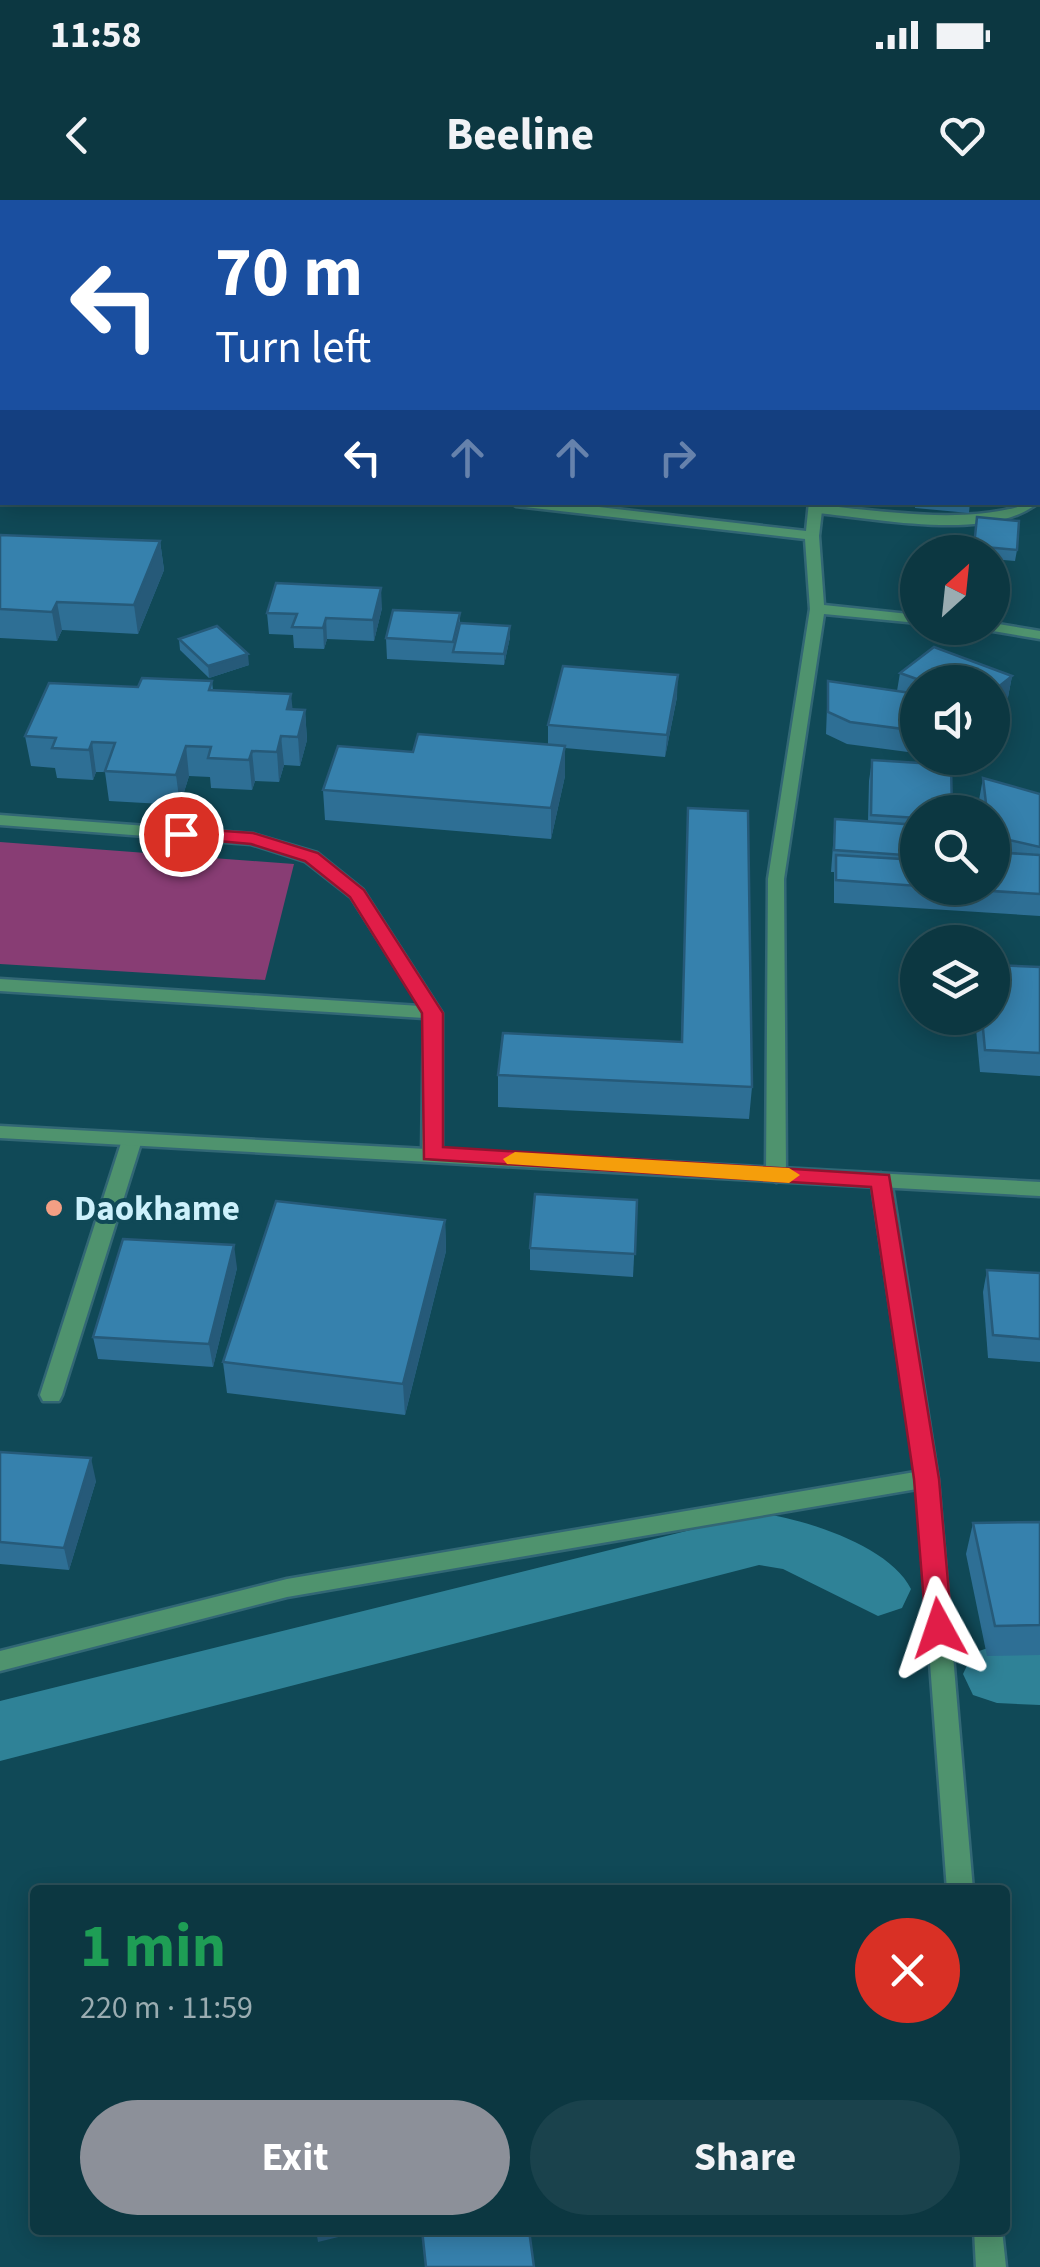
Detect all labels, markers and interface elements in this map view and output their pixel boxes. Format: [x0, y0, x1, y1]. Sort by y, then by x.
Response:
text: 11:58 [50, 8, 142, 62]
text: Beeline [446, 103, 594, 167]
icon: back [50, 108, 105, 163]
icon: heart [935, 108, 990, 163]
text: 70 m [215, 223, 363, 323]
icon: left [50, 240, 180, 370]
text: Turn left [215, 316, 371, 380]
icon: left [335, 430, 390, 485]
icon: ahead [440, 430, 495, 485]
icon: ahead [545, 430, 600, 485]
icon: right [650, 430, 705, 485]
north arrow [900, 535, 1010, 645]
map controls [900, 535, 1010, 1035]
button: sound [900, 665, 1010, 775]
pin [139, 792, 224, 877]
button: search [900, 795, 1010, 905]
icon: arrive [154, 807, 209, 862]
button: layers [900, 925, 1010, 1035]
place label: Daokhame [74, 1184, 240, 1234]
marker: Daokhame [43, 1197, 65, 1219]
position arrow [887, 1576, 991, 1680]
text: 1 min [80, 1905, 226, 1990]
button: close [855, 1918, 960, 2023]
text: 220 m · 11:59 [80, 1985, 253, 2031]
button: Exit [80, 2100, 510, 2215]
button: Share [530, 2100, 960, 2215]

